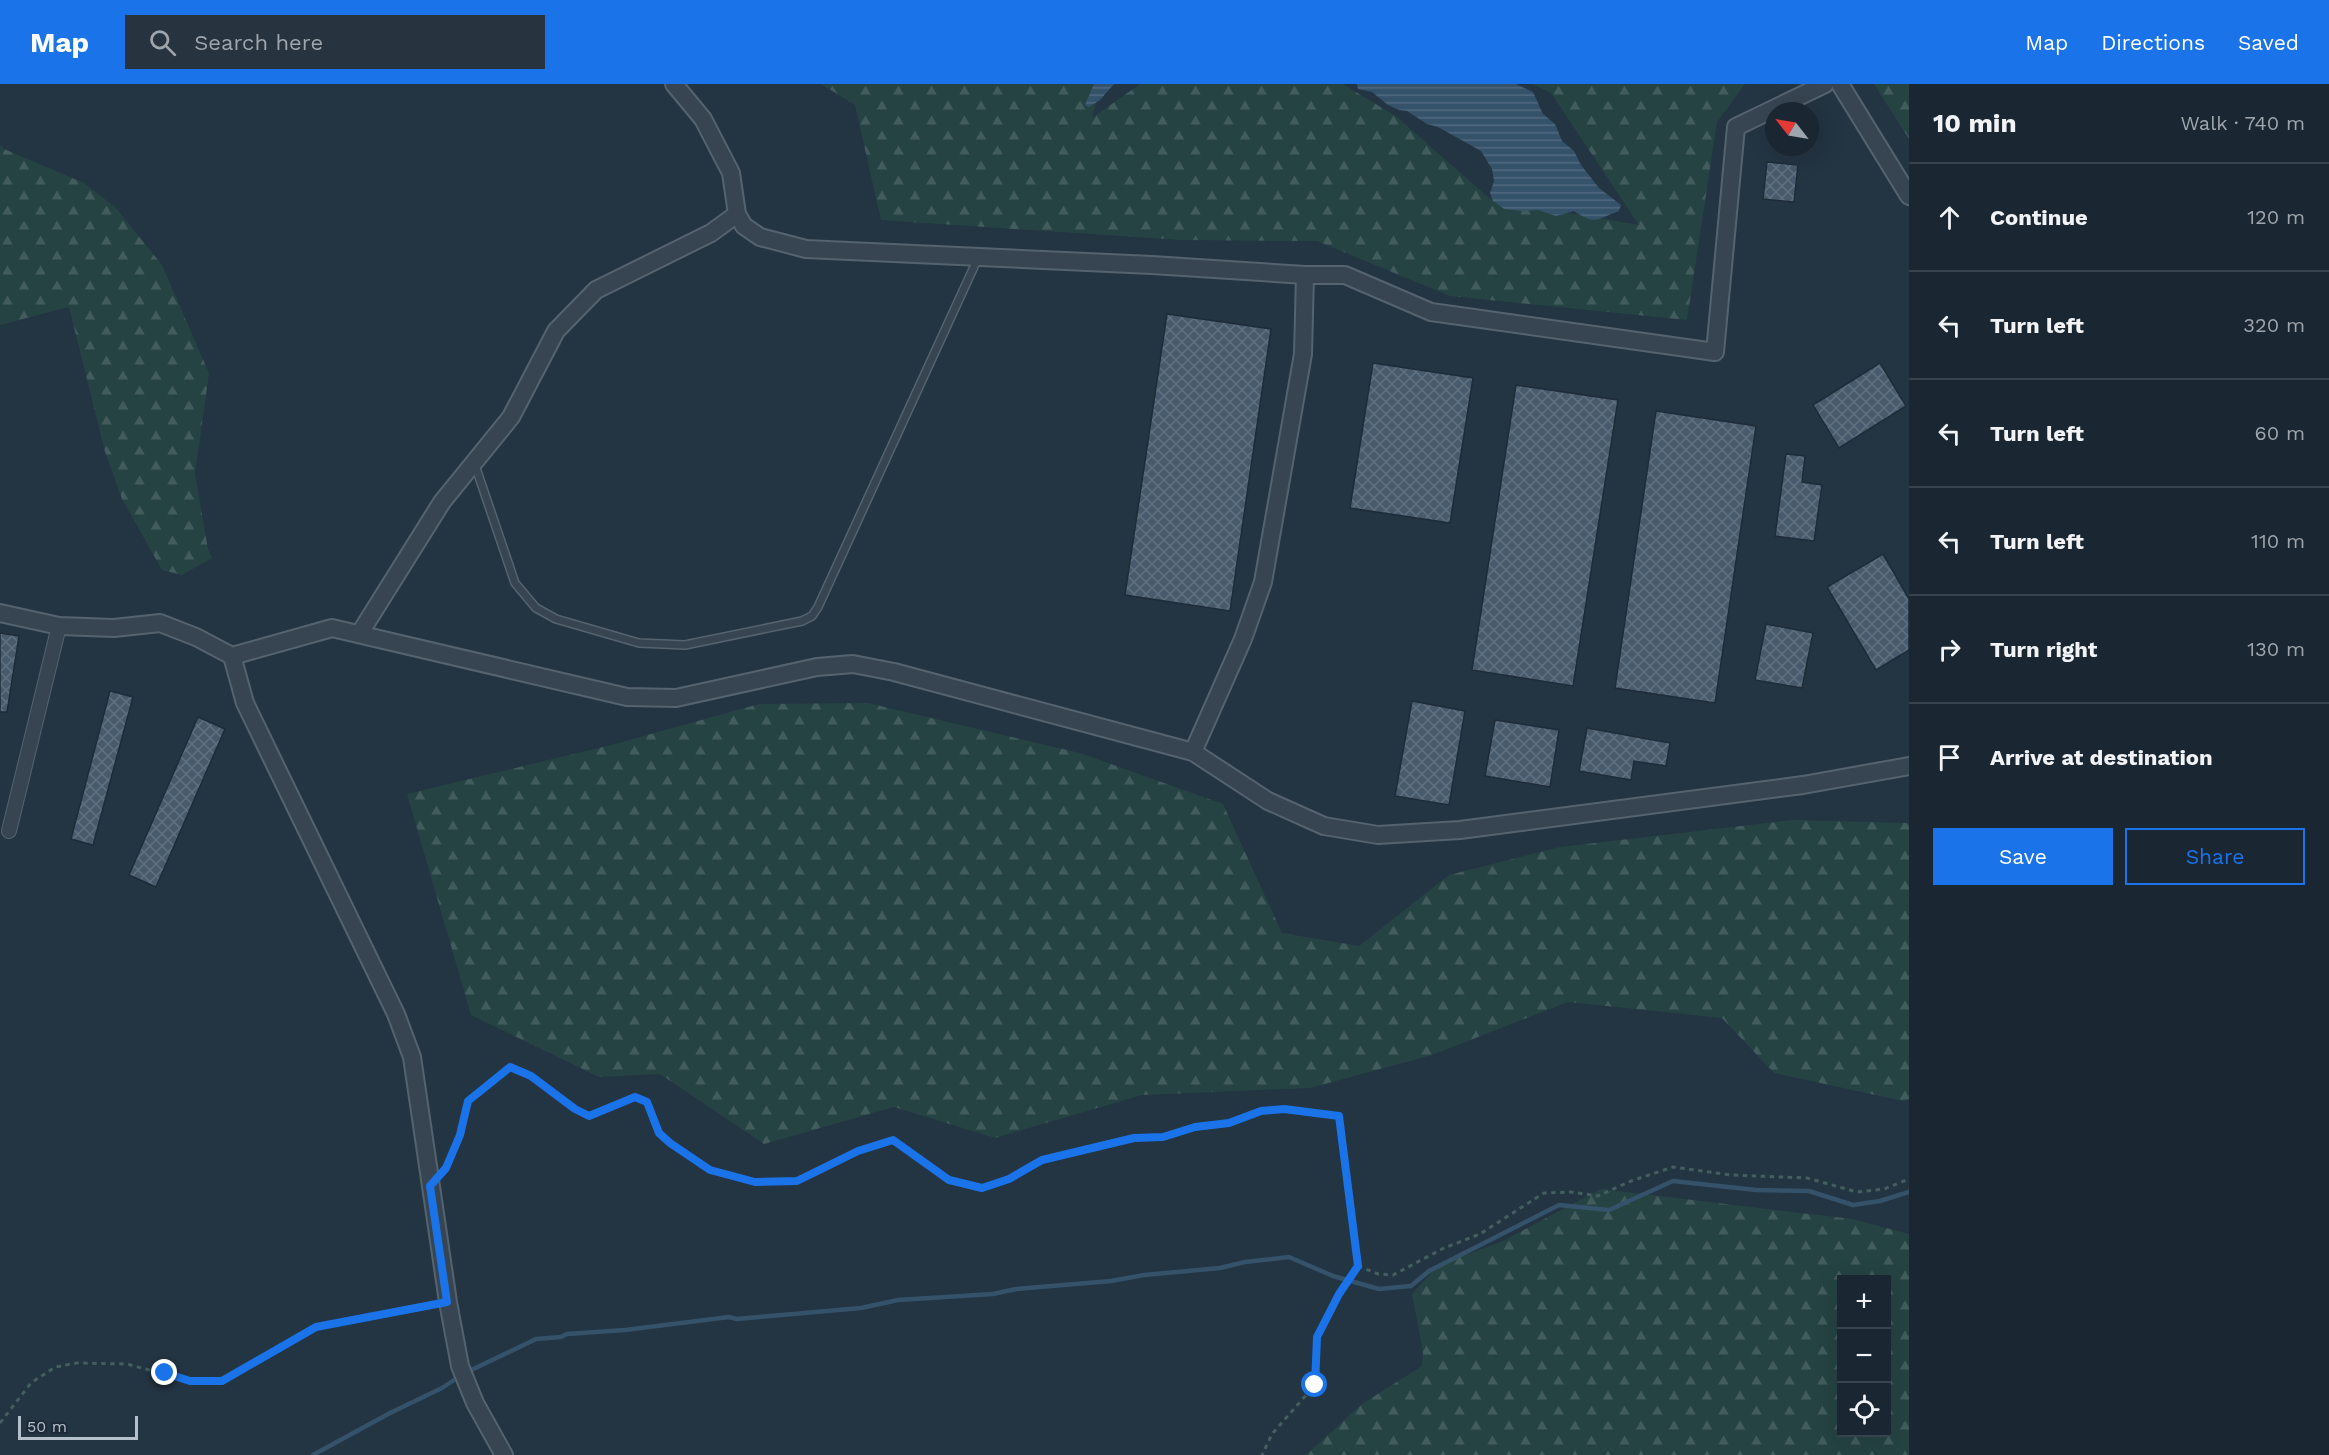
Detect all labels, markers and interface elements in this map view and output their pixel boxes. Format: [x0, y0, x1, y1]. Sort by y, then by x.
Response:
search box [125, 15, 545, 69]
text: Map [30, 26, 89, 59]
icon: search [146, 26, 179, 59]
text: Search here [194, 30, 323, 55]
text: Map [2025, 30, 2068, 55]
text: Directions [2101, 30, 2205, 55]
text: Saved [2238, 30, 2299, 55]
north arrow [1765, 102, 1819, 156]
text: 10 min [1933, 108, 2017, 138]
text: Walk · 740 m [2180, 111, 2305, 135]
icon: ahead [1933, 201, 1966, 234]
text: Continue [1990, 205, 2088, 230]
text: 120 m [2247, 205, 2305, 229]
icon: left [1933, 309, 1966, 342]
text: Turn left [1990, 313, 2084, 338]
text: 320 m [2243, 313, 2305, 337]
icon: left [1933, 417, 1966, 450]
text: Turn left [1990, 421, 2084, 446]
text: 60 m [2255, 421, 2305, 445]
icon: left [1933, 525, 1966, 558]
text: Turn left [1990, 529, 2084, 554]
text: 110 m [2251, 529, 2305, 553]
icon: right [1933, 633, 1966, 666]
text: Turn right [1990, 637, 2097, 662]
text: 130 m [2247, 637, 2305, 661]
icon: arrive [1933, 741, 1966, 774]
text: Arrive at destination [1990, 745, 2213, 770]
button: Save [1933, 828, 2113, 885]
button: Share [2125, 828, 2305, 885]
map controls [1837, 1275, 1891, 1437]
button: + [1837, 1275, 1891, 1329]
button: − [1837, 1329, 1891, 1383]
route end [151, 1359, 177, 1385]
route start [1301, 1371, 1327, 1397]
button: locate [1837, 1383, 1891, 1437]
scale bar [18, 1413, 138, 1440]
text: 50 m [27, 1417, 67, 1436]

